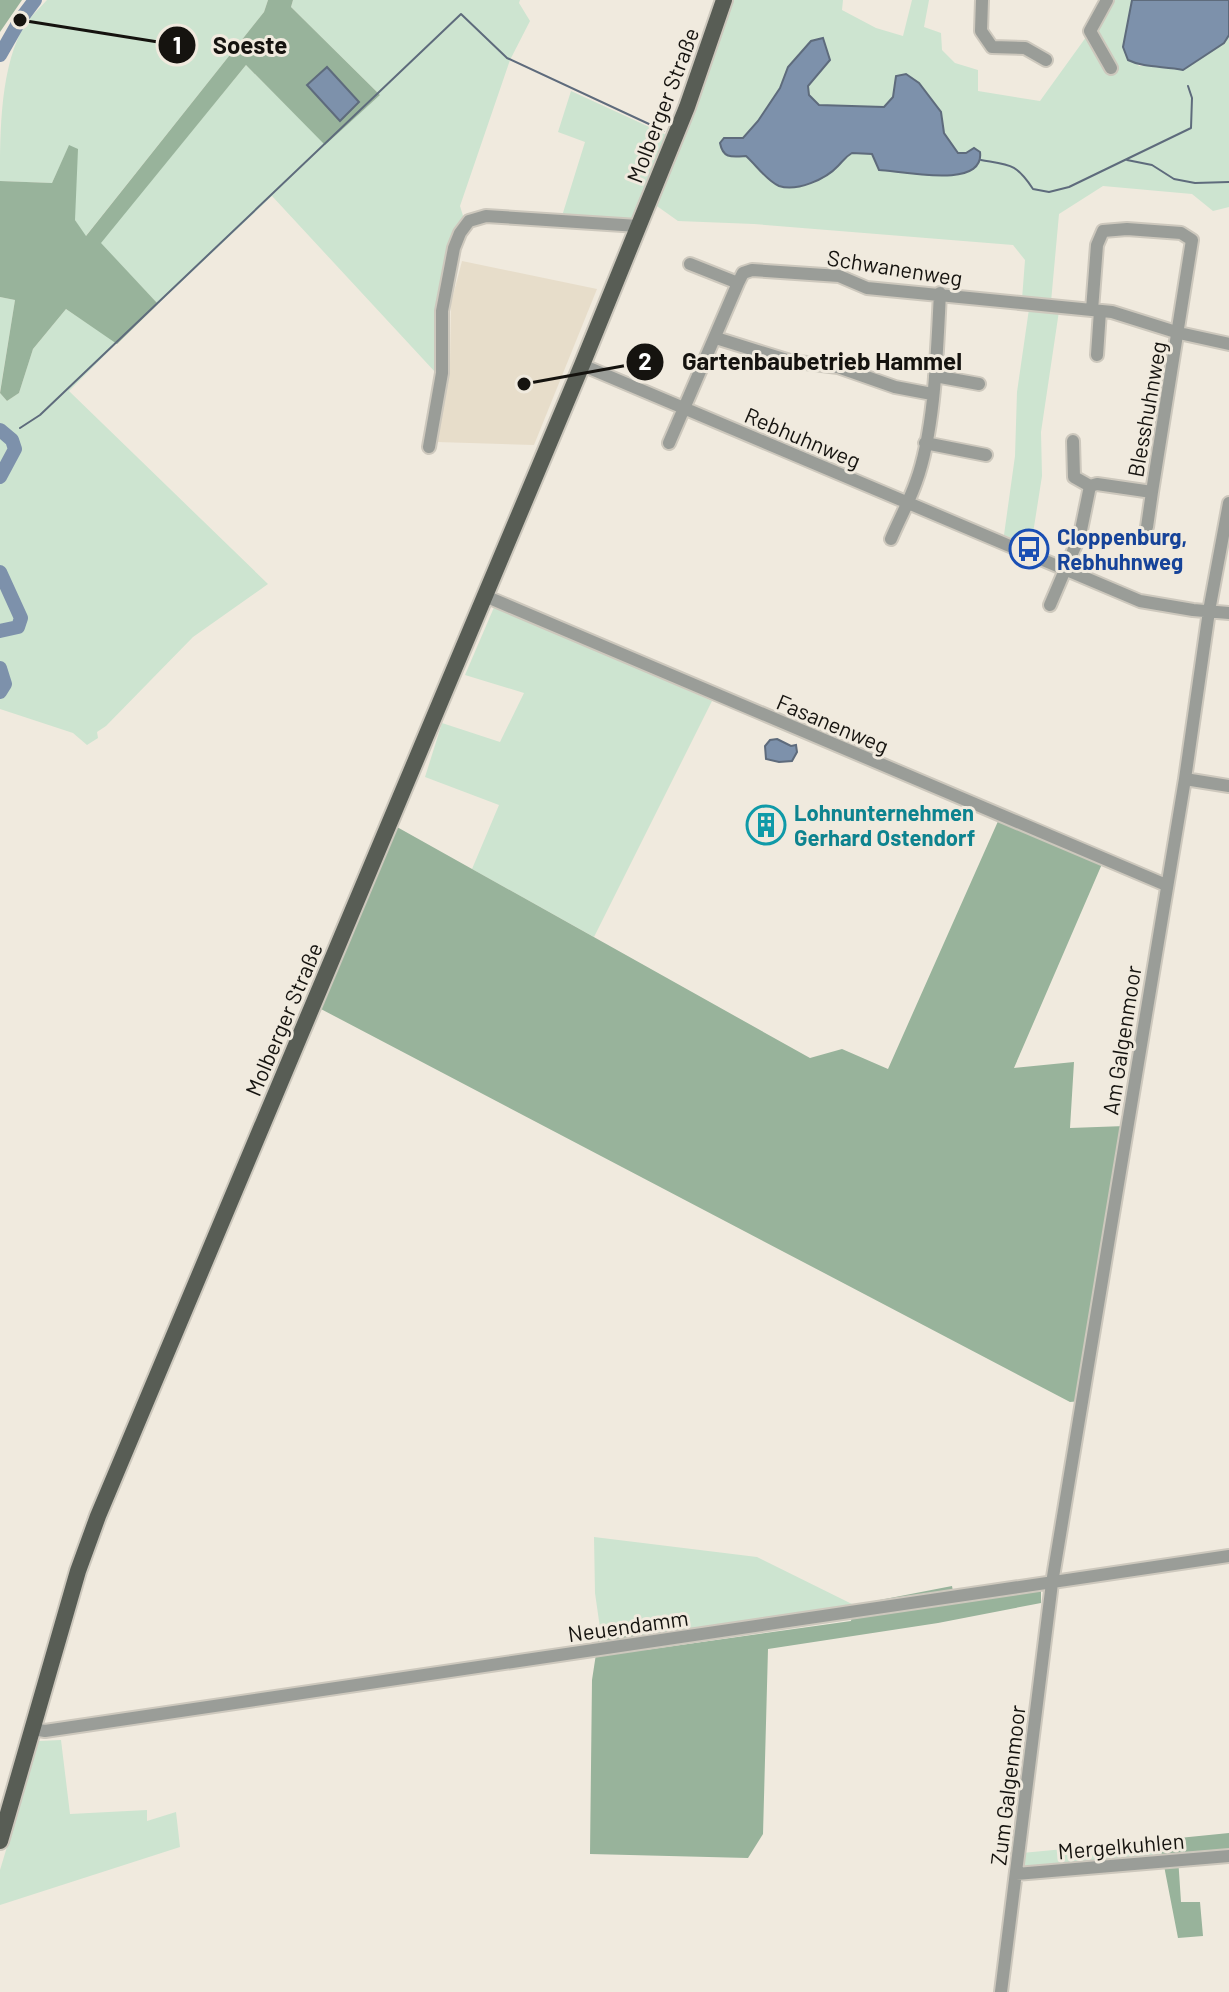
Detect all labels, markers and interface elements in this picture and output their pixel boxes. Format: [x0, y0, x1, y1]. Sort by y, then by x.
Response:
callout: Soeste [157, 21, 303, 69]
street label: Molberger Straße [620, 24, 704, 186]
text: 1 [173, 30, 181, 59]
text: Soeste [213, 30, 287, 59]
street label: Schwanenweg [825, 243, 965, 291]
callout: Gartenbaubetrieb Hammel [625, 338, 978, 386]
street label: Blesshuhnweg [1121, 339, 1171, 479]
text: 2 [638, 346, 652, 375]
text: Gartenbaubetrieb Hammel [682, 346, 962, 375]
street label: Rebhuhnweg [741, 401, 865, 473]
place label: Cloppenburg, Rebhuhnweg [1057, 523, 1187, 574]
bus stop icon: Cloppenburg, Rebhuhnweg [1008, 528, 1050, 570]
street label: Fasanenweg [773, 688, 893, 758]
place label: Lohnunternehmen Gerhard Ostendorf [794, 799, 975, 850]
building icon: Lohnunternehmen Gerhard Ostendorf [745, 804, 787, 846]
street label: Molberger Straße [239, 938, 327, 1100]
street label: Am Galgenmoor [1096, 963, 1146, 1117]
street label: Neuendamm [566, 1604, 690, 1646]
street label: Zum Galgenmoor [984, 1703, 1030, 1867]
street label: Mergelkuhlen [1057, 1827, 1185, 1863]

